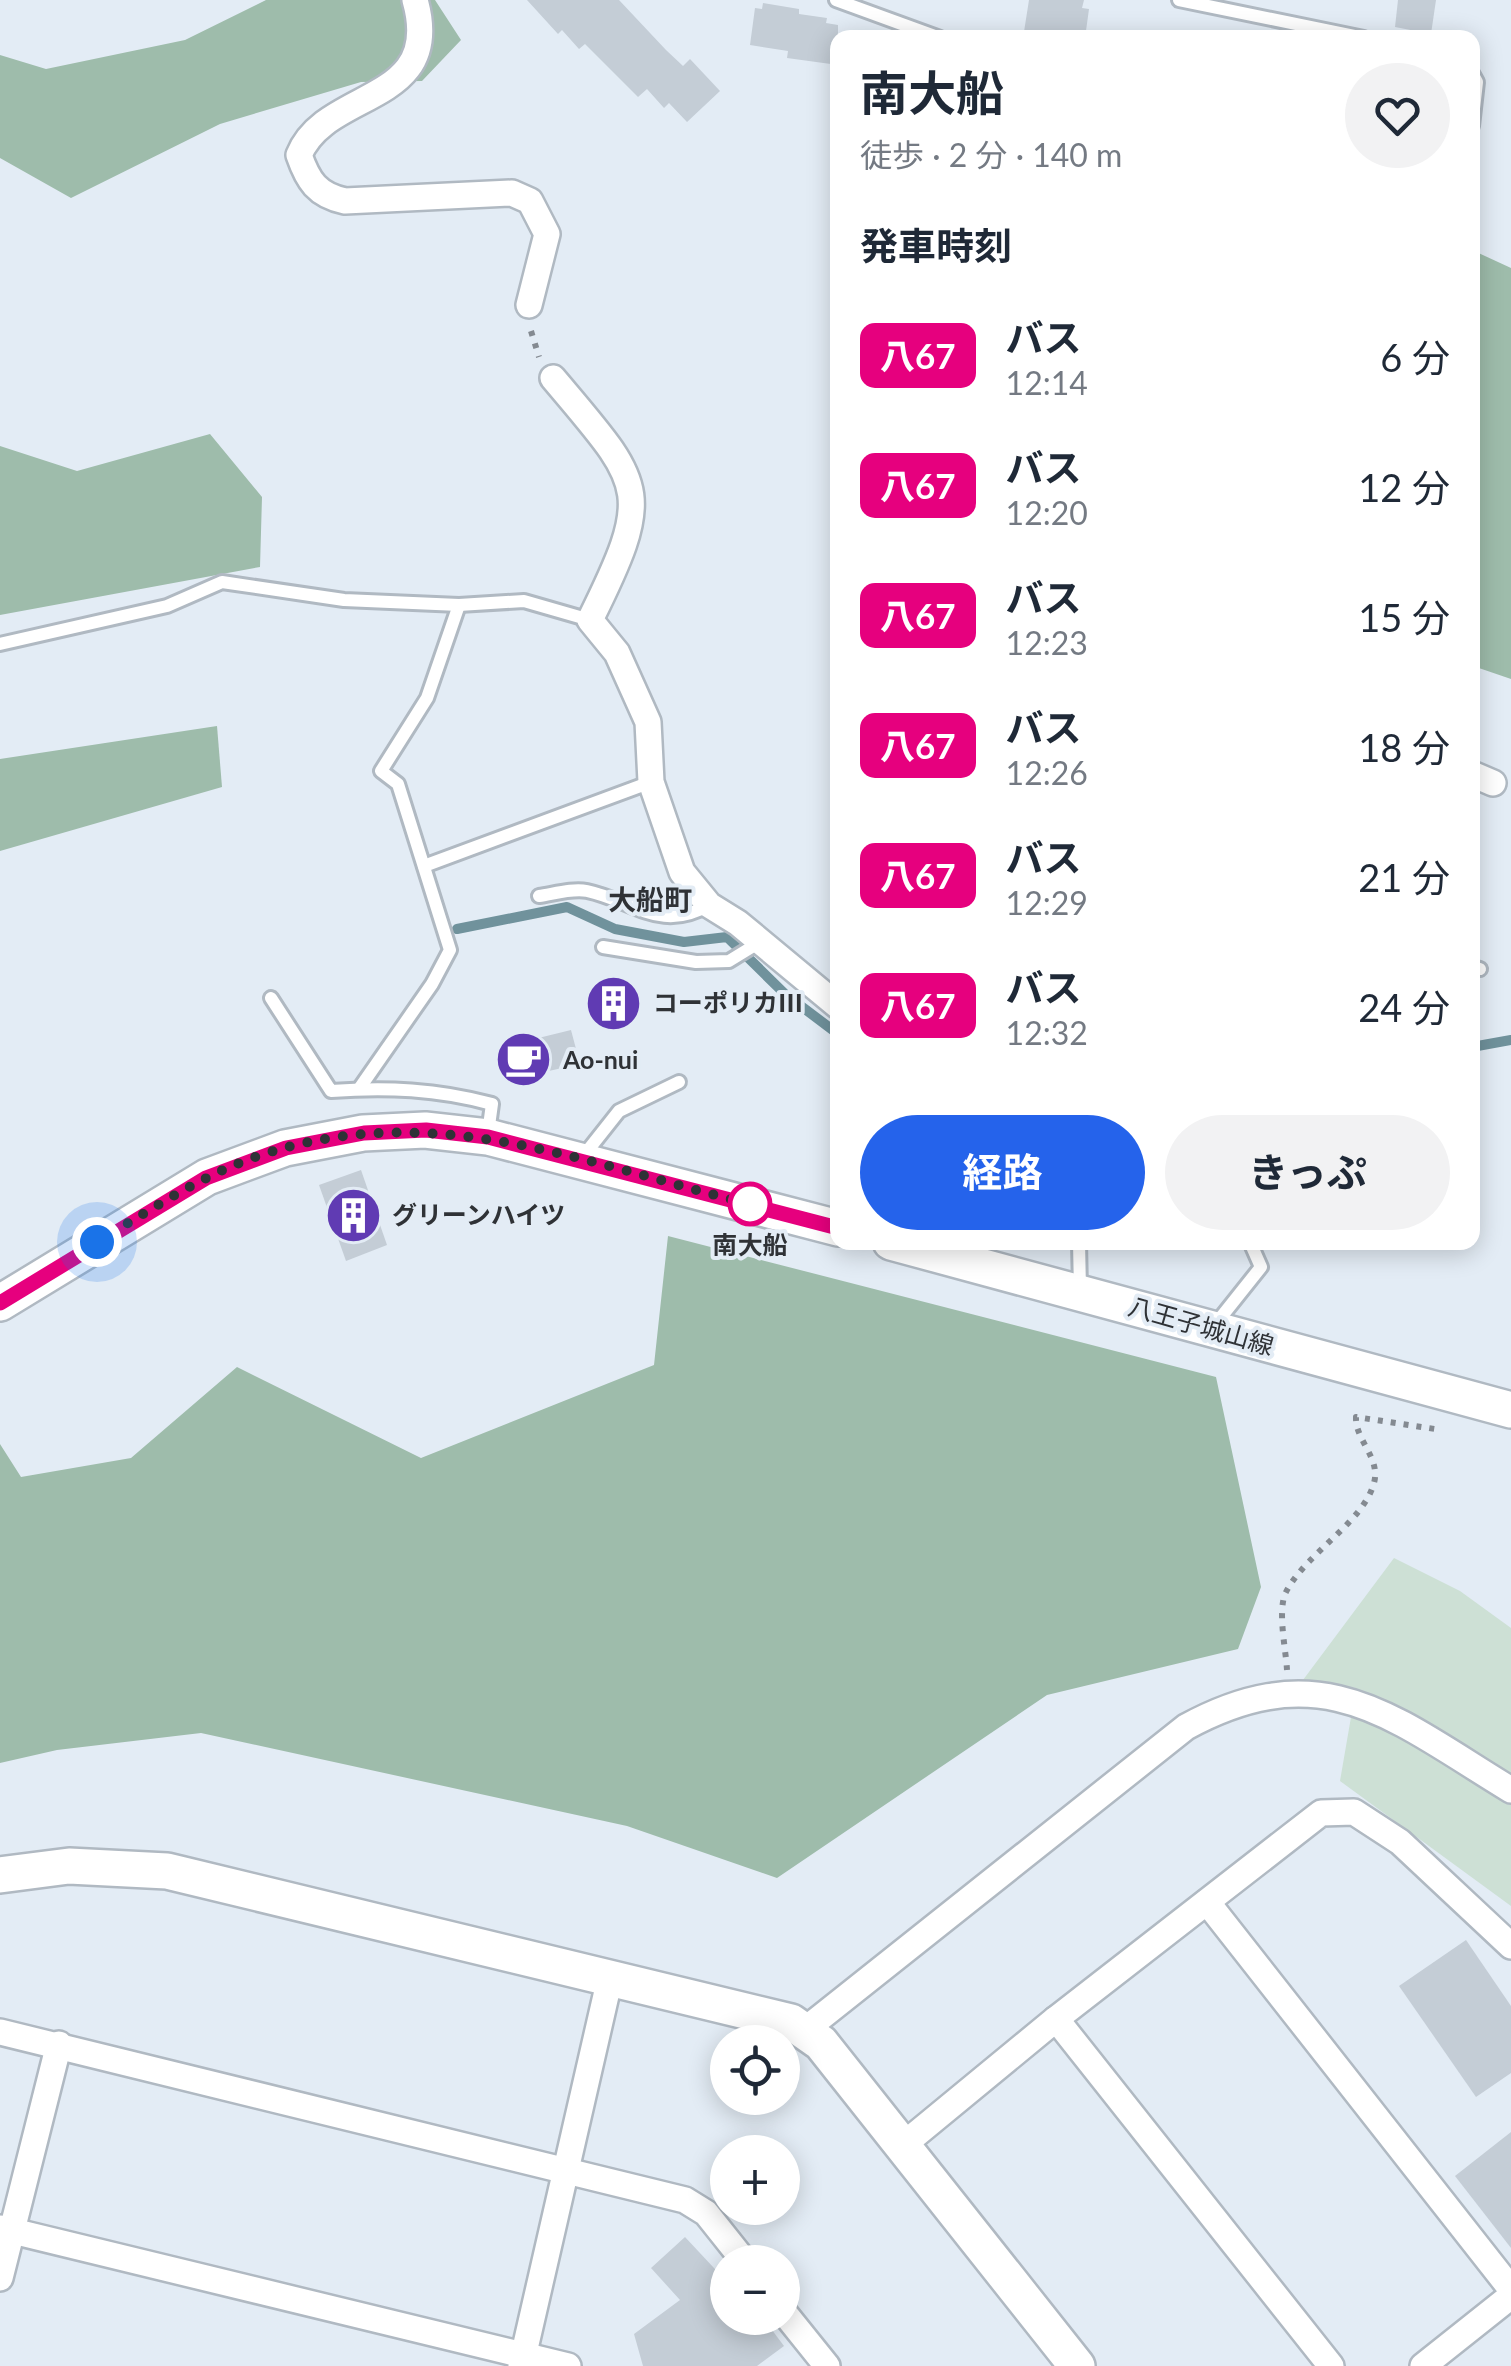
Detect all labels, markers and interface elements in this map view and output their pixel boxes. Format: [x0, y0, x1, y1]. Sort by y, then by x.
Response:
button: heart [1345, 63, 1450, 168]
text: 南大船 [860, 64, 1004, 121]
text: 徒歩 · 2 分 · 140 m [860, 135, 1122, 174]
text: 発車時刻 [860, 222, 1012, 268]
text: バス [1006, 314, 1082, 360]
text: 八67 [880, 334, 956, 376]
text: 6 分 [1380, 334, 1450, 380]
text: 12:14 [1006, 363, 1088, 402]
text: バス [1006, 444, 1082, 490]
text: 八67 [880, 464, 956, 506]
text: 12 分 [1358, 464, 1450, 510]
text: 12:20 [1006, 493, 1088, 532]
text: バス [1006, 574, 1082, 620]
text: 八67 [880, 594, 956, 636]
text: 15 分 [1358, 594, 1450, 640]
text: 12:23 [1006, 623, 1088, 662]
text: バス [1006, 704, 1082, 750]
text: 八67 [880, 724, 956, 766]
text: 18 分 [1358, 724, 1450, 770]
text: 12:26 [1006, 753, 1088, 792]
text: バス [1006, 834, 1082, 880]
text: 八67 [880, 854, 956, 896]
text: 21 分 [1358, 854, 1450, 900]
district label: 大船町 [608, 882, 692, 916]
text: 12:29 [1006, 883, 1088, 922]
text: バス [1006, 964, 1082, 1010]
building icon: コーポリカⅢ [584, 973, 644, 1033]
text: 八67 [880, 984, 956, 1026]
text: 24 分 [1358, 984, 1450, 1030]
place label: コーポリカⅢ [653, 987, 803, 1017]
text: 12:32 [1006, 1013, 1088, 1052]
cafe icon: Ao-nui [494, 1030, 554, 1090]
place label: Ao-nui [562, 1044, 638, 1074]
button: 経路 [860, 1115, 1145, 1230]
button: きっぷ [1165, 1115, 1450, 1230]
marker: 南大船 [729, 1183, 771, 1225]
building icon: グリーンハイツ [323, 1185, 383, 1245]
place label: グリーンハイツ [392, 1199, 565, 1229]
your location [72, 1217, 122, 1267]
place label: 南大船 [712, 1229, 788, 1259]
street label: 八王子城山線 [1125, 1290, 1278, 1360]
map controls [710, 2025, 800, 2335]
button: locate [710, 2025, 800, 2115]
button: + [710, 2135, 800, 2225]
button: − [710, 2245, 800, 2335]

